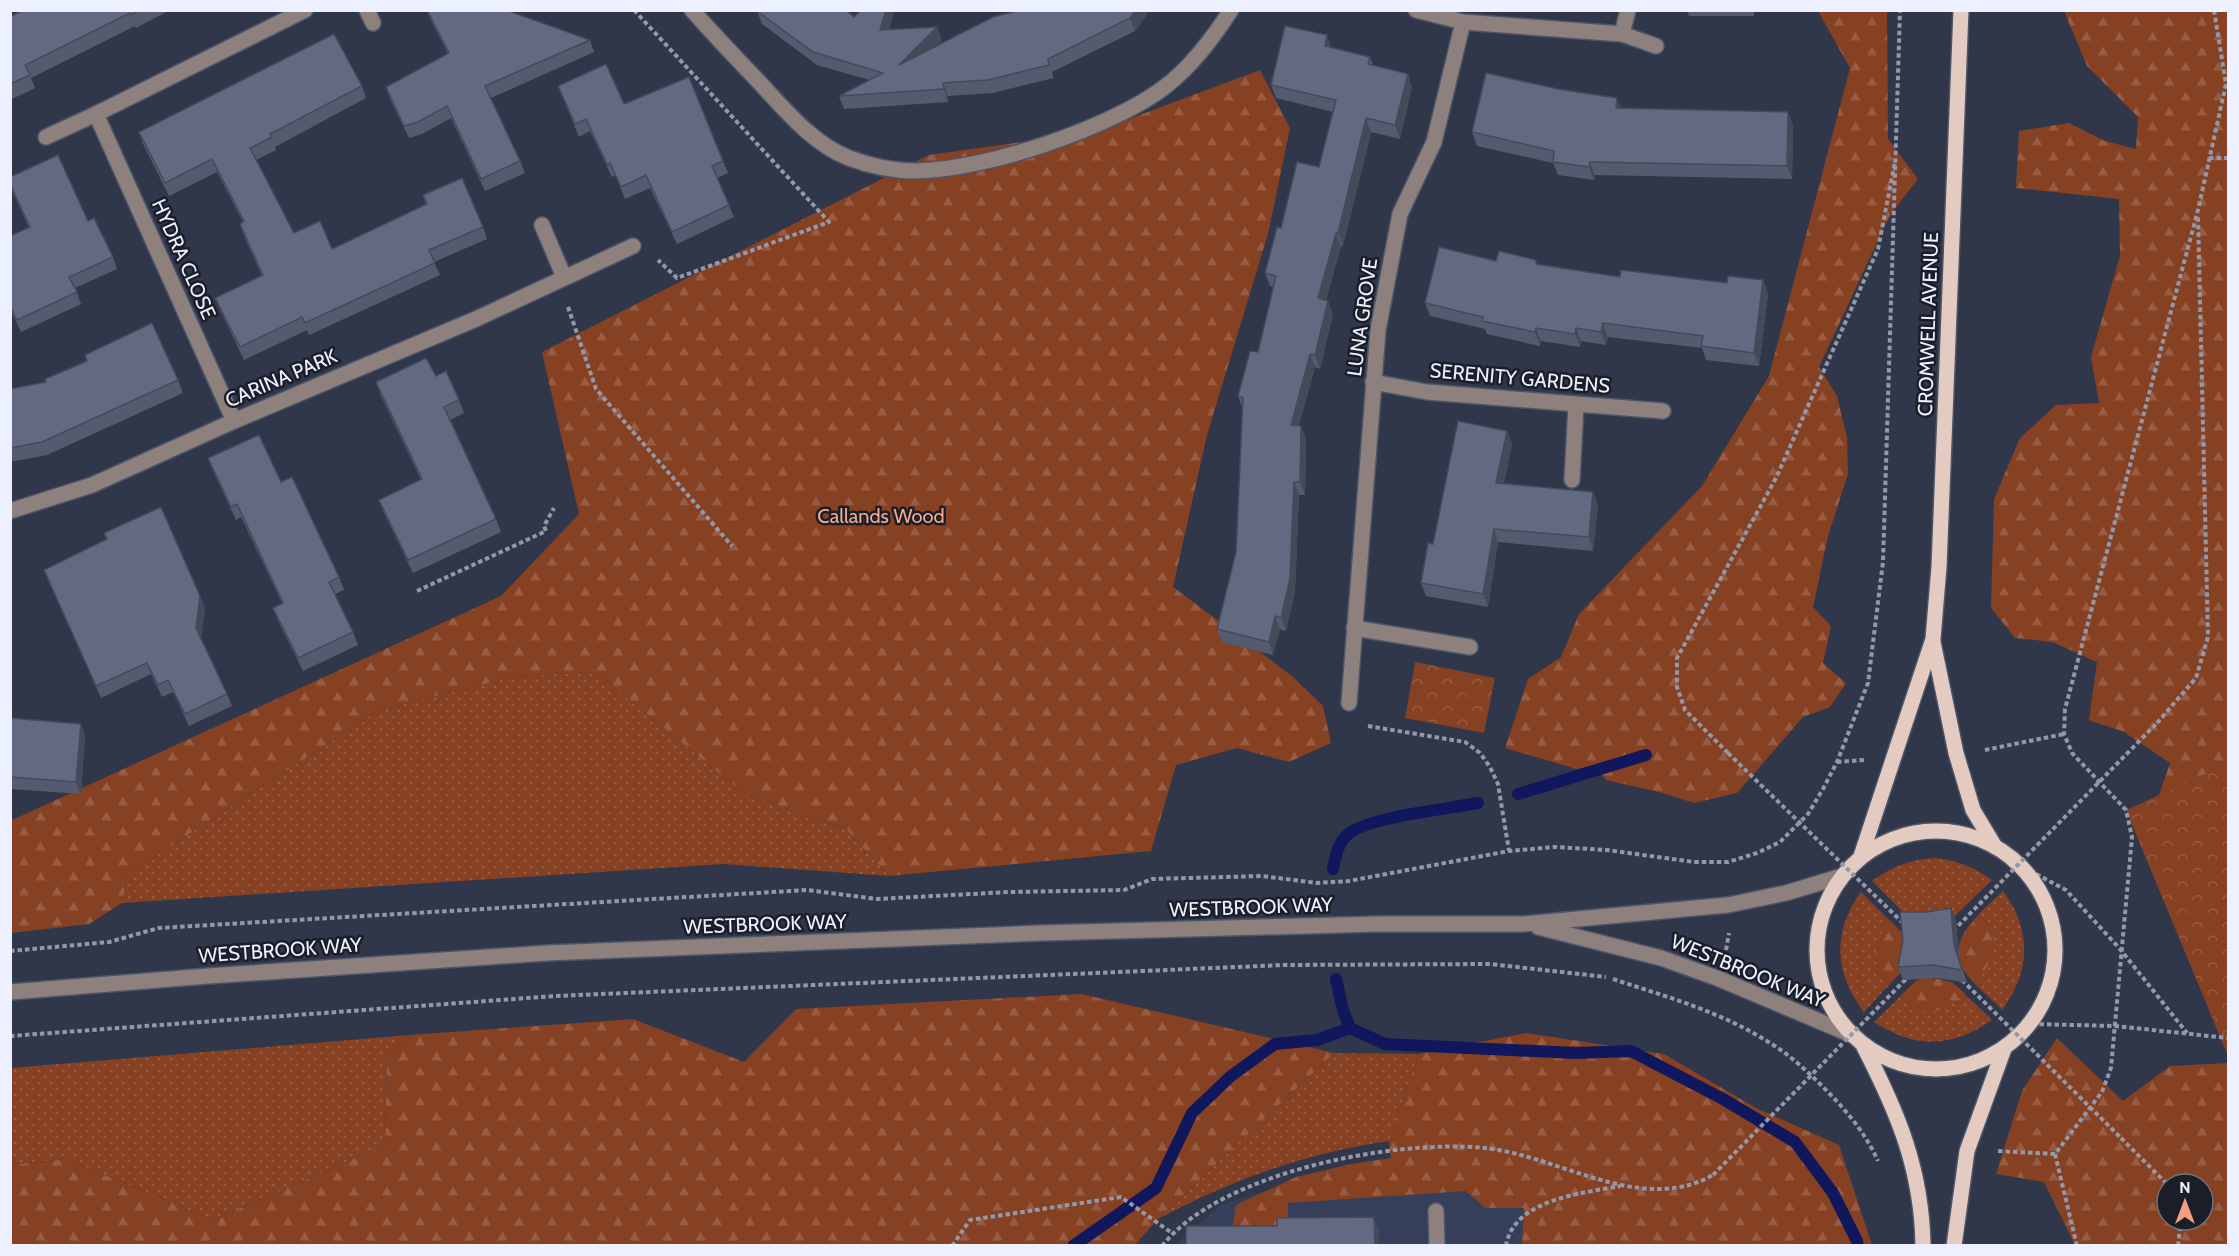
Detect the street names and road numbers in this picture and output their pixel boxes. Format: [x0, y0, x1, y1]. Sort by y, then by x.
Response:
street label: HYDRA CLOSE [147, 195, 221, 323]
street label: CROMWELL AVENUE [1913, 231, 1943, 417]
street label: LUNA GROVE [1342, 256, 1382, 378]
street label: CARINA PARK [222, 343, 341, 412]
street label: SERENITY GARDENS [1429, 358, 1611, 398]
street label: WESTBROOK WAY [1169, 892, 1334, 922]
street label: WESTBROOK WAY [683, 909, 848, 939]
street label: WESTBROOK WAY [1668, 929, 1829, 1013]
street label: WESTBROOK WAY [198, 932, 363, 968]

